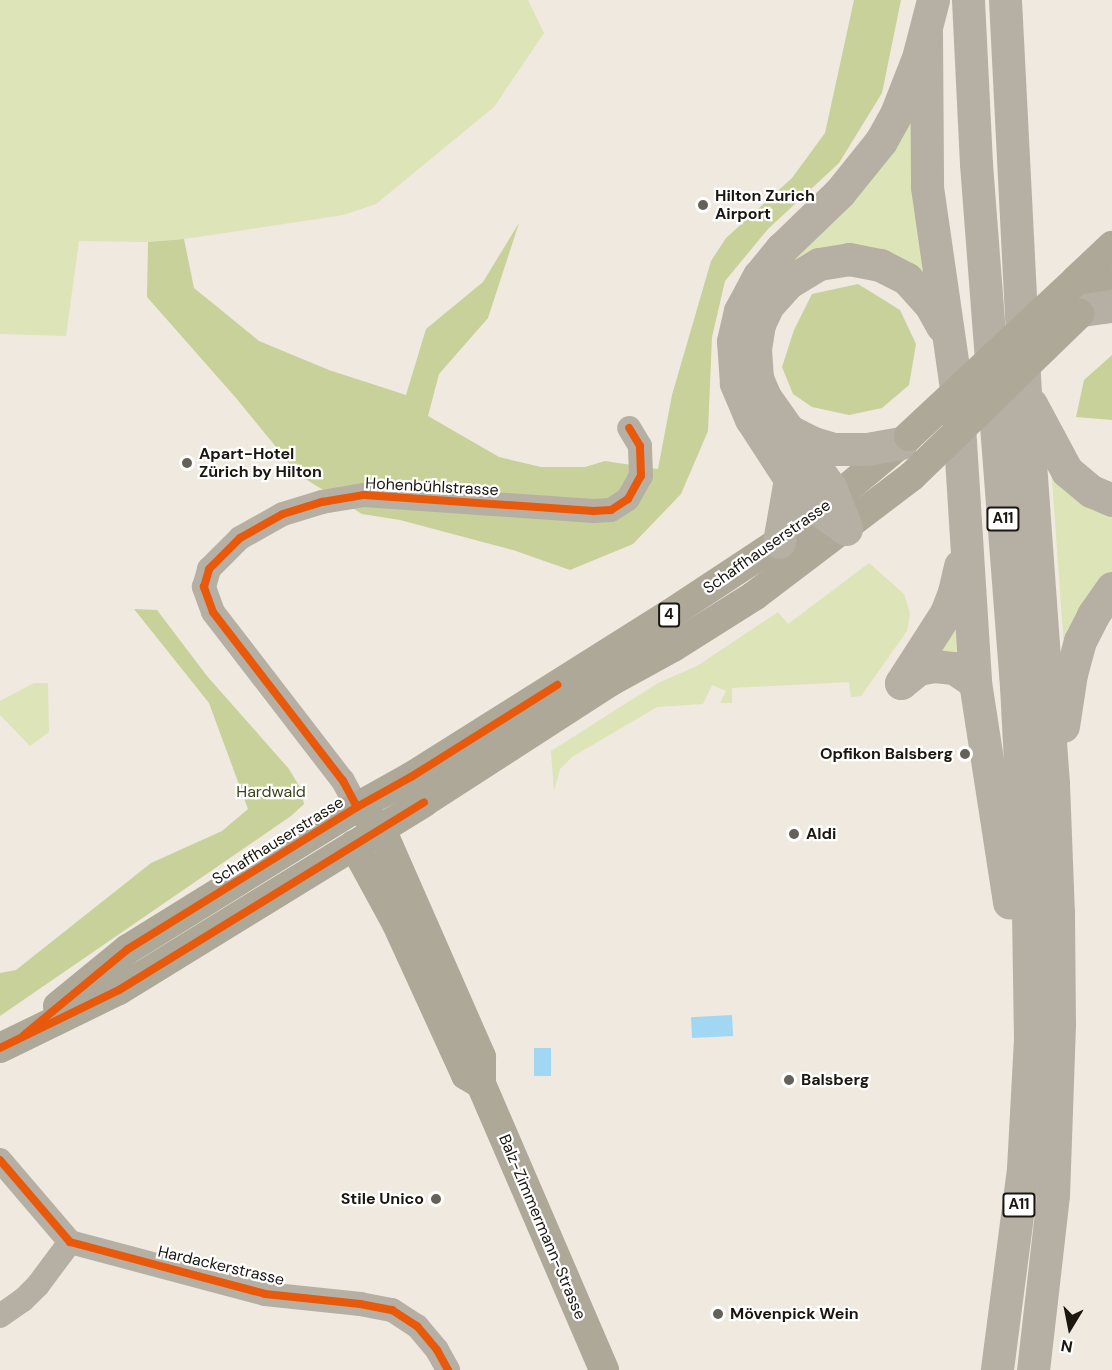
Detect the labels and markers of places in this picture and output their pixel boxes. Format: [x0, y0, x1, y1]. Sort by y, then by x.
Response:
place label: Hilton Zurich Airport [715, 186, 815, 224]
marker: Hilton Zurich Airport [696, 198, 710, 212]
place label: Apart-Hotel Zürich by Hilton [199, 444, 322, 482]
marker: Apart-Hotel Zürich by Hilton [180, 456, 194, 470]
place label: Opfikon Balsberg [820, 744, 953, 764]
marker: Opfikon Balsberg [958, 747, 972, 761]
place label: Aldi [806, 824, 836, 844]
marker: Aldi [787, 827, 801, 841]
place label: Balsberg [801, 1070, 869, 1090]
marker: Balsberg [782, 1073, 796, 1087]
place label: Stile Unico [341, 1189, 424, 1209]
marker: Stile Unico [429, 1192, 443, 1206]
place label: Mövenpick Wein [730, 1304, 859, 1324]
marker: Mövenpick Wein [711, 1307, 725, 1321]

